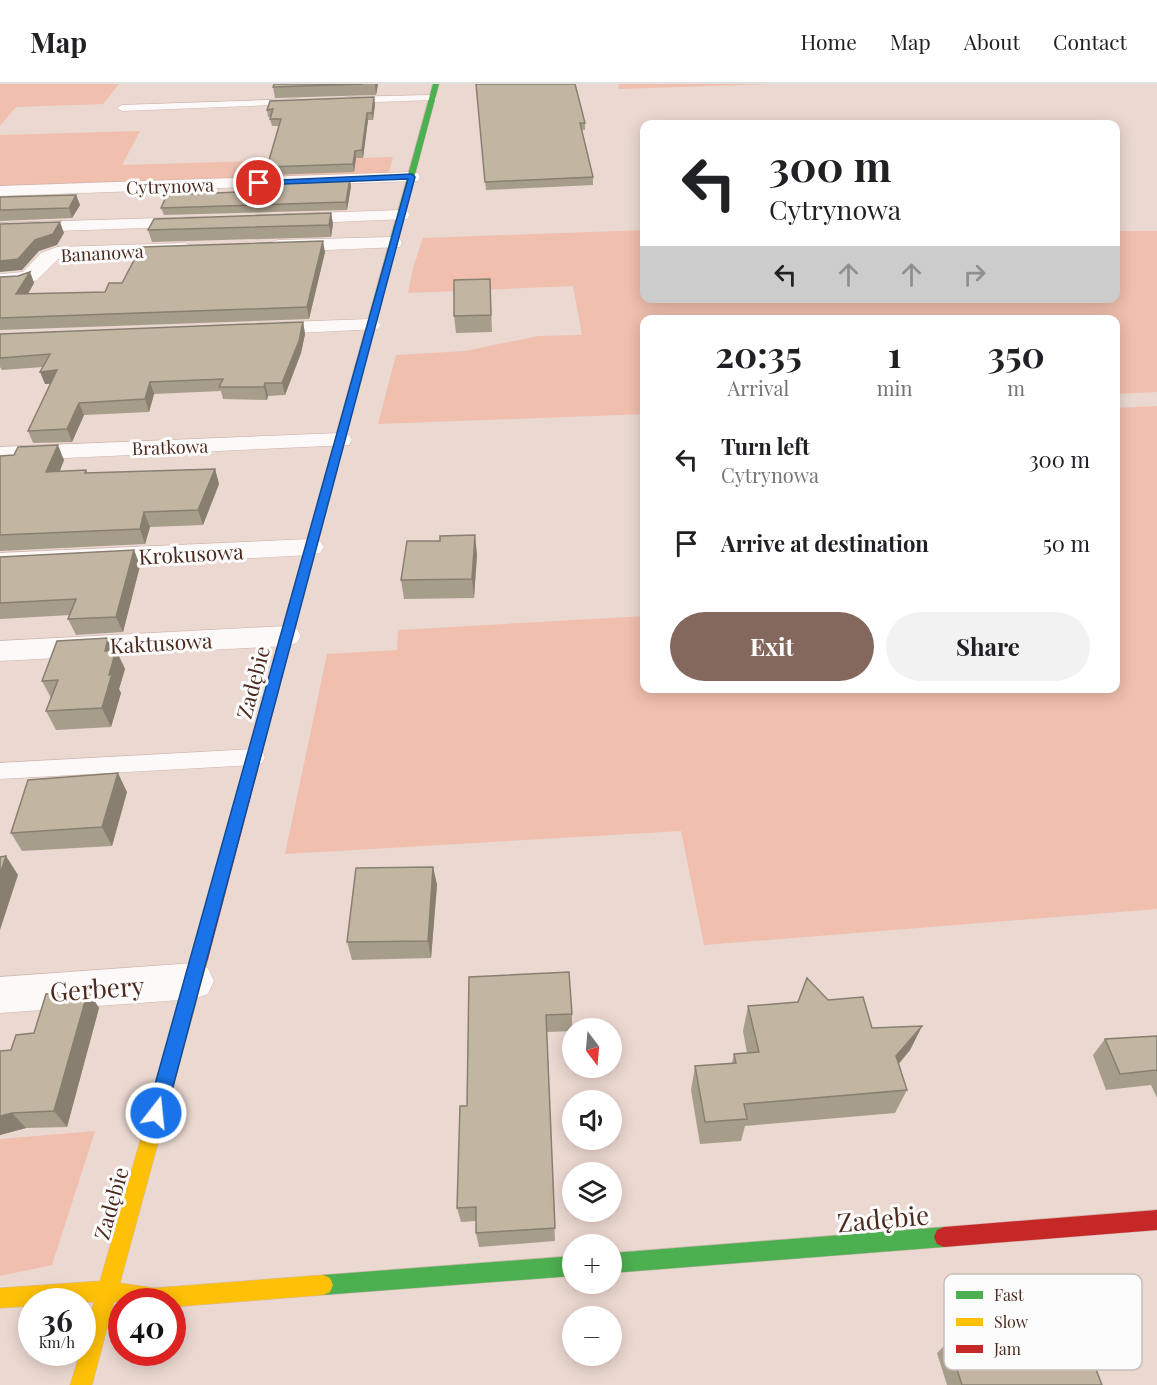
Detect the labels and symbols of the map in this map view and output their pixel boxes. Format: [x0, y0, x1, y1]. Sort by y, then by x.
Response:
pin [233, 157, 284, 208]
street label: Cytrynowa [126, 172, 214, 200]
street label: Bananowa [60, 239, 144, 267]
street label: Bratkowa [131, 434, 209, 460]
street label: Krokusowa [138, 536, 245, 570]
street label: Kaktusowa [109, 625, 214, 659]
street label: Zadębie [229, 642, 275, 722]
street label: Gerbery [48, 967, 146, 1009]
north arrow [562, 1018, 622, 1078]
position arrow [124, 1081, 188, 1145]
street label: Zadębie [86, 1163, 134, 1243]
street label: Zadębie [836, 1197, 930, 1239]
legend [944, 1274, 1142, 1370]
text: Fast [994, 1284, 1024, 1305]
speed limit sign: 40 [108, 1288, 186, 1366]
text: Slow [994, 1311, 1029, 1332]
text: Jam [993, 1338, 1021, 1359]

